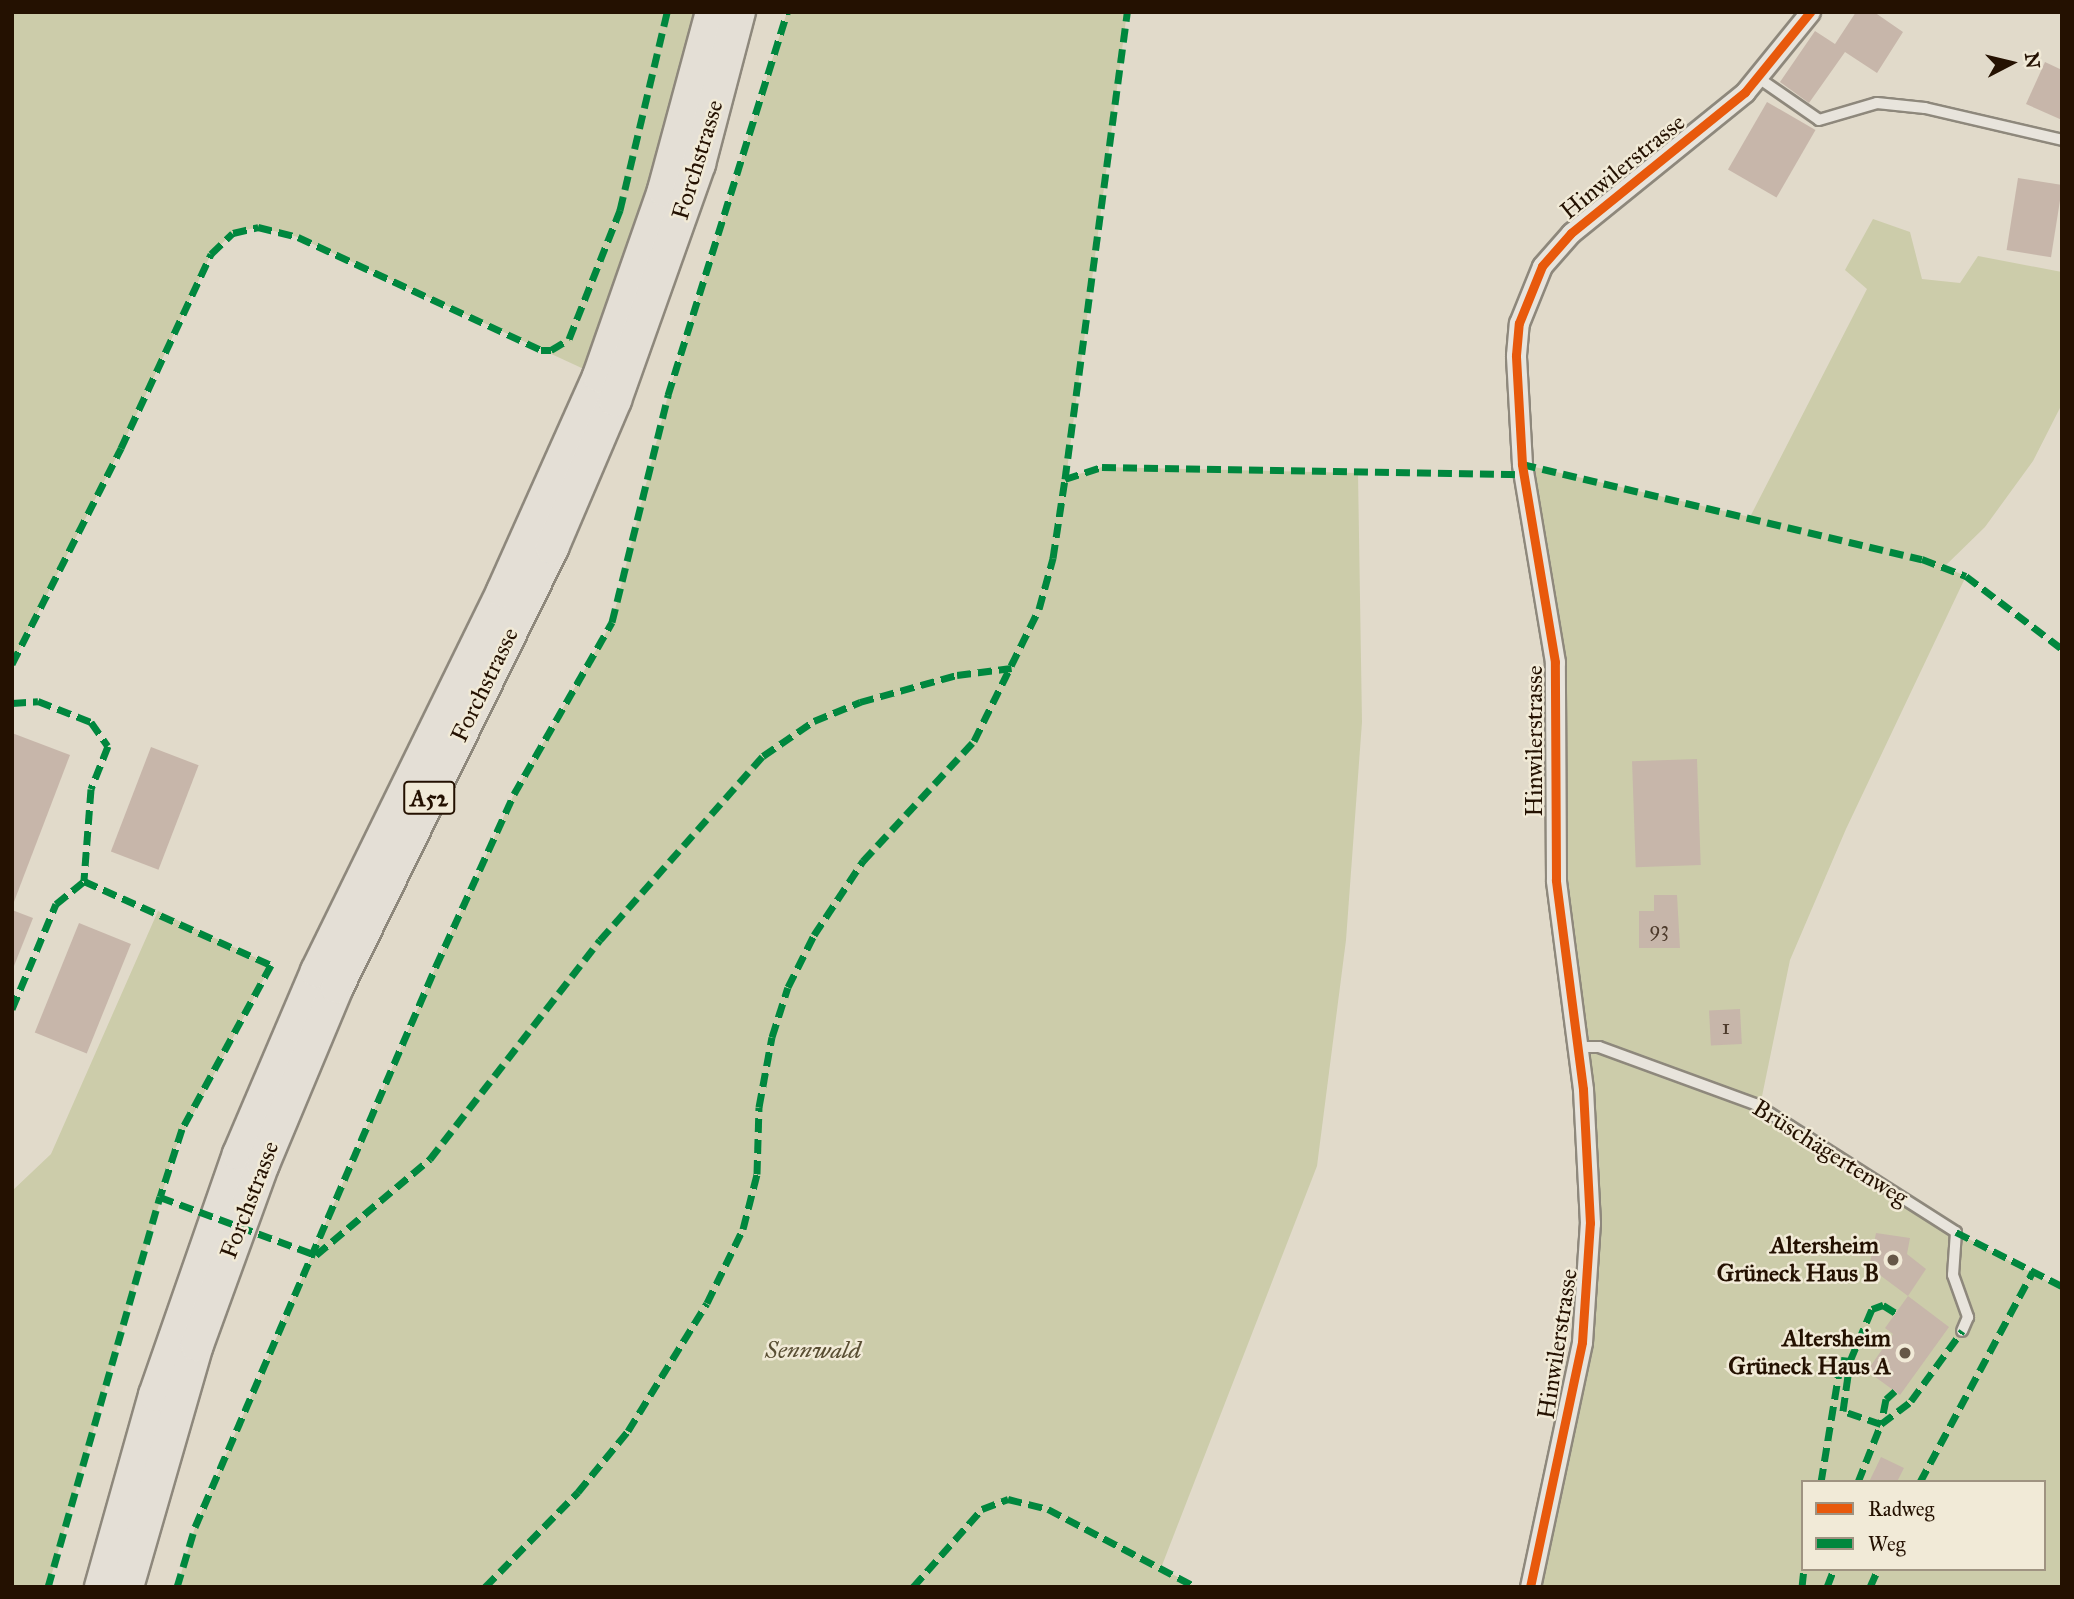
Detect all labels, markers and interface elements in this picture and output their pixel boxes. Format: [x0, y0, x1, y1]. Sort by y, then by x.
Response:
north arrow [1976, 28, 2046, 98]
text: N [2020, 51, 2045, 70]
street label: Forchstrasse [666, 97, 730, 223]
street label: Hinwilerstrasse [1555, 108, 1691, 226]
street label: Forchstrasse [445, 623, 525, 747]
street label: Hinwilerstrasse [1521, 665, 1549, 817]
road number: A52 [403, 778, 455, 818]
house number: 93 [1649, 916, 1669, 942]
house number: 1 [1722, 1014, 1730, 1040]
street label: Brüschägertenweg [1747, 1094, 1913, 1212]
street label: Forchstrasse [214, 1137, 286, 1263]
place label: Altersheim Grüneck Haus B [1717, 1232, 1879, 1288]
marker: Altersheim Grüneck Haus B [1885, 1252, 1901, 1268]
street label: Hinwilerstrasse [1532, 1267, 1584, 1421]
place label: Altersheim Grüneck Haus A [1728, 1325, 1891, 1381]
park label: Sennwald [765, 1337, 861, 1365]
marker: Altersheim Grüneck Haus A [1897, 1345, 1913, 1361]
legend [1801, 1480, 2046, 1571]
text: Radweg [1868, 1496, 1934, 1522]
text: Weg [1868, 1531, 1906, 1557]

